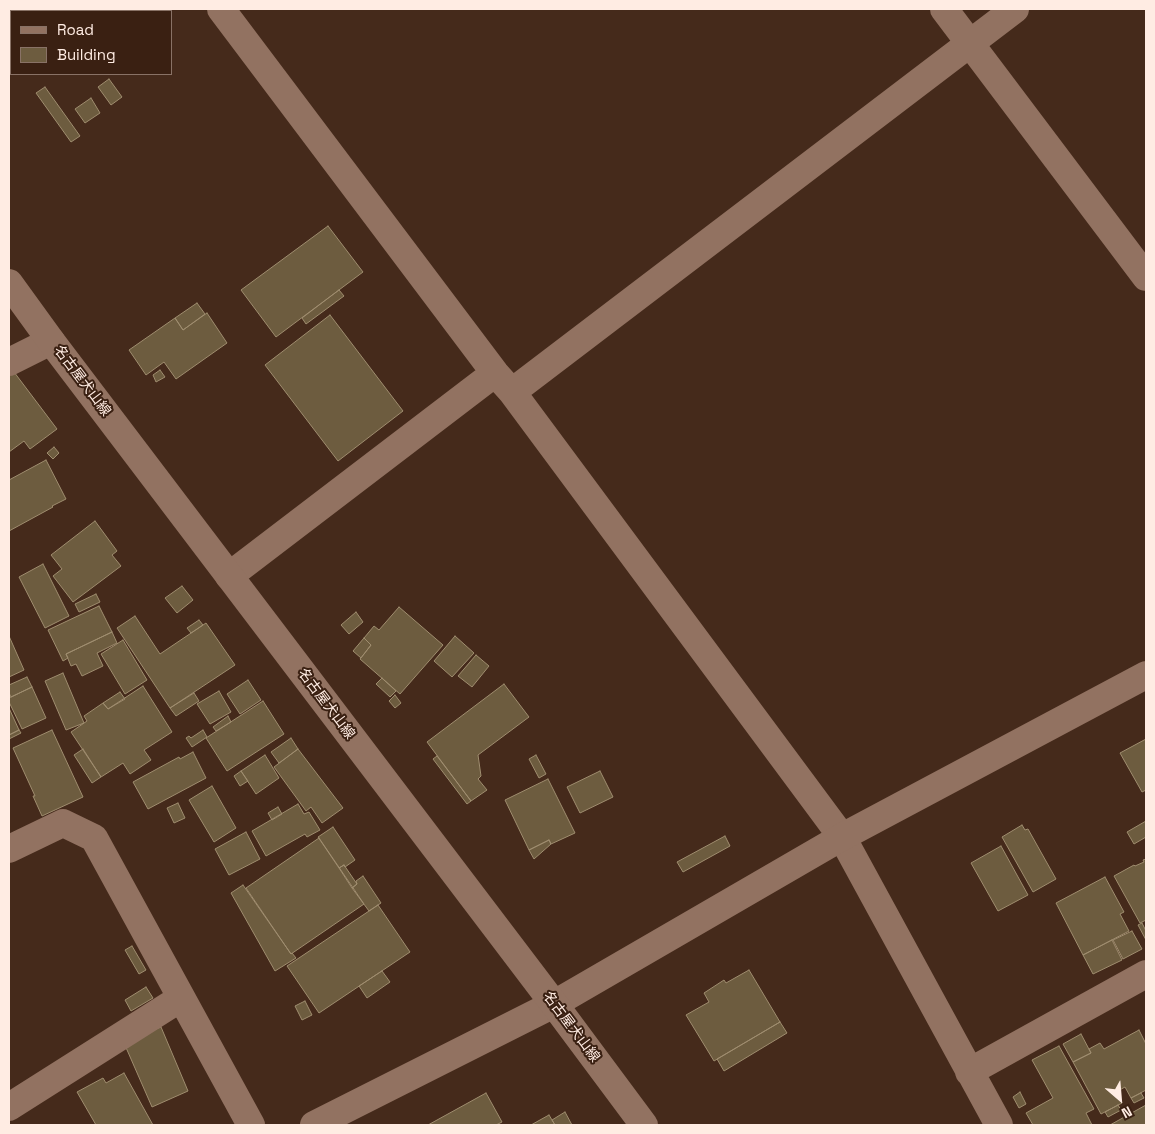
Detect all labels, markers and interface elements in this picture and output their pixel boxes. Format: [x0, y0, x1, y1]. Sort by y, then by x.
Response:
legend [10, 10, 172, 75]
text: Road [57, 20, 94, 39]
text: Building [57, 45, 116, 64]
street label: 名古屋犬山線 [50, 342, 114, 420]
street label: 名古屋犬山線 [294, 665, 358, 743]
street label: 名古屋犬山線 [539, 988, 603, 1066]
north arrow [1095, 1074, 1145, 1124]
text: N [1119, 1102, 1135, 1123]

